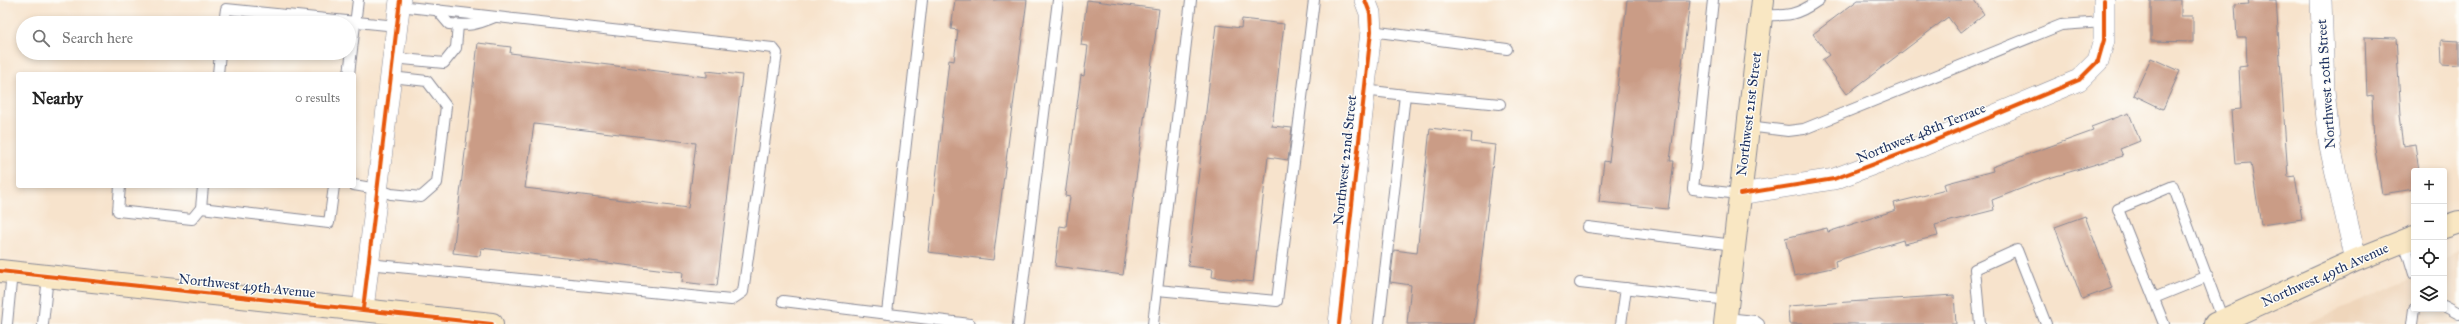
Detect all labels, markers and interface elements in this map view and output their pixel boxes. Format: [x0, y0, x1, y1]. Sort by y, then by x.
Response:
search box [16, 16, 356, 60]
street label: Northwest 20th Street [2313, 18, 2339, 149]
icon: search [30, 27, 52, 49]
text: Search here [62, 29, 133, 47]
street label: Northwest 21st Street [1733, 51, 1765, 177]
text: Nearby [32, 88, 83, 109]
text: 0 results [295, 90, 340, 106]
street label: Northwest 22nd Street [1330, 94, 1360, 226]
street label: Northwest 48th Terrace [1854, 99, 1988, 167]
map controls [2411, 168, 2447, 312]
button: + [2411, 168, 2447, 204]
button: − [2411, 204, 2447, 240]
street label: Northwest 49th Avenue [2259, 239, 2391, 311]
button: locate [2411, 240, 2447, 276]
street label: Northwest 49th Avenue [178, 270, 316, 302]
button: layers [2411, 276, 2447, 312]

